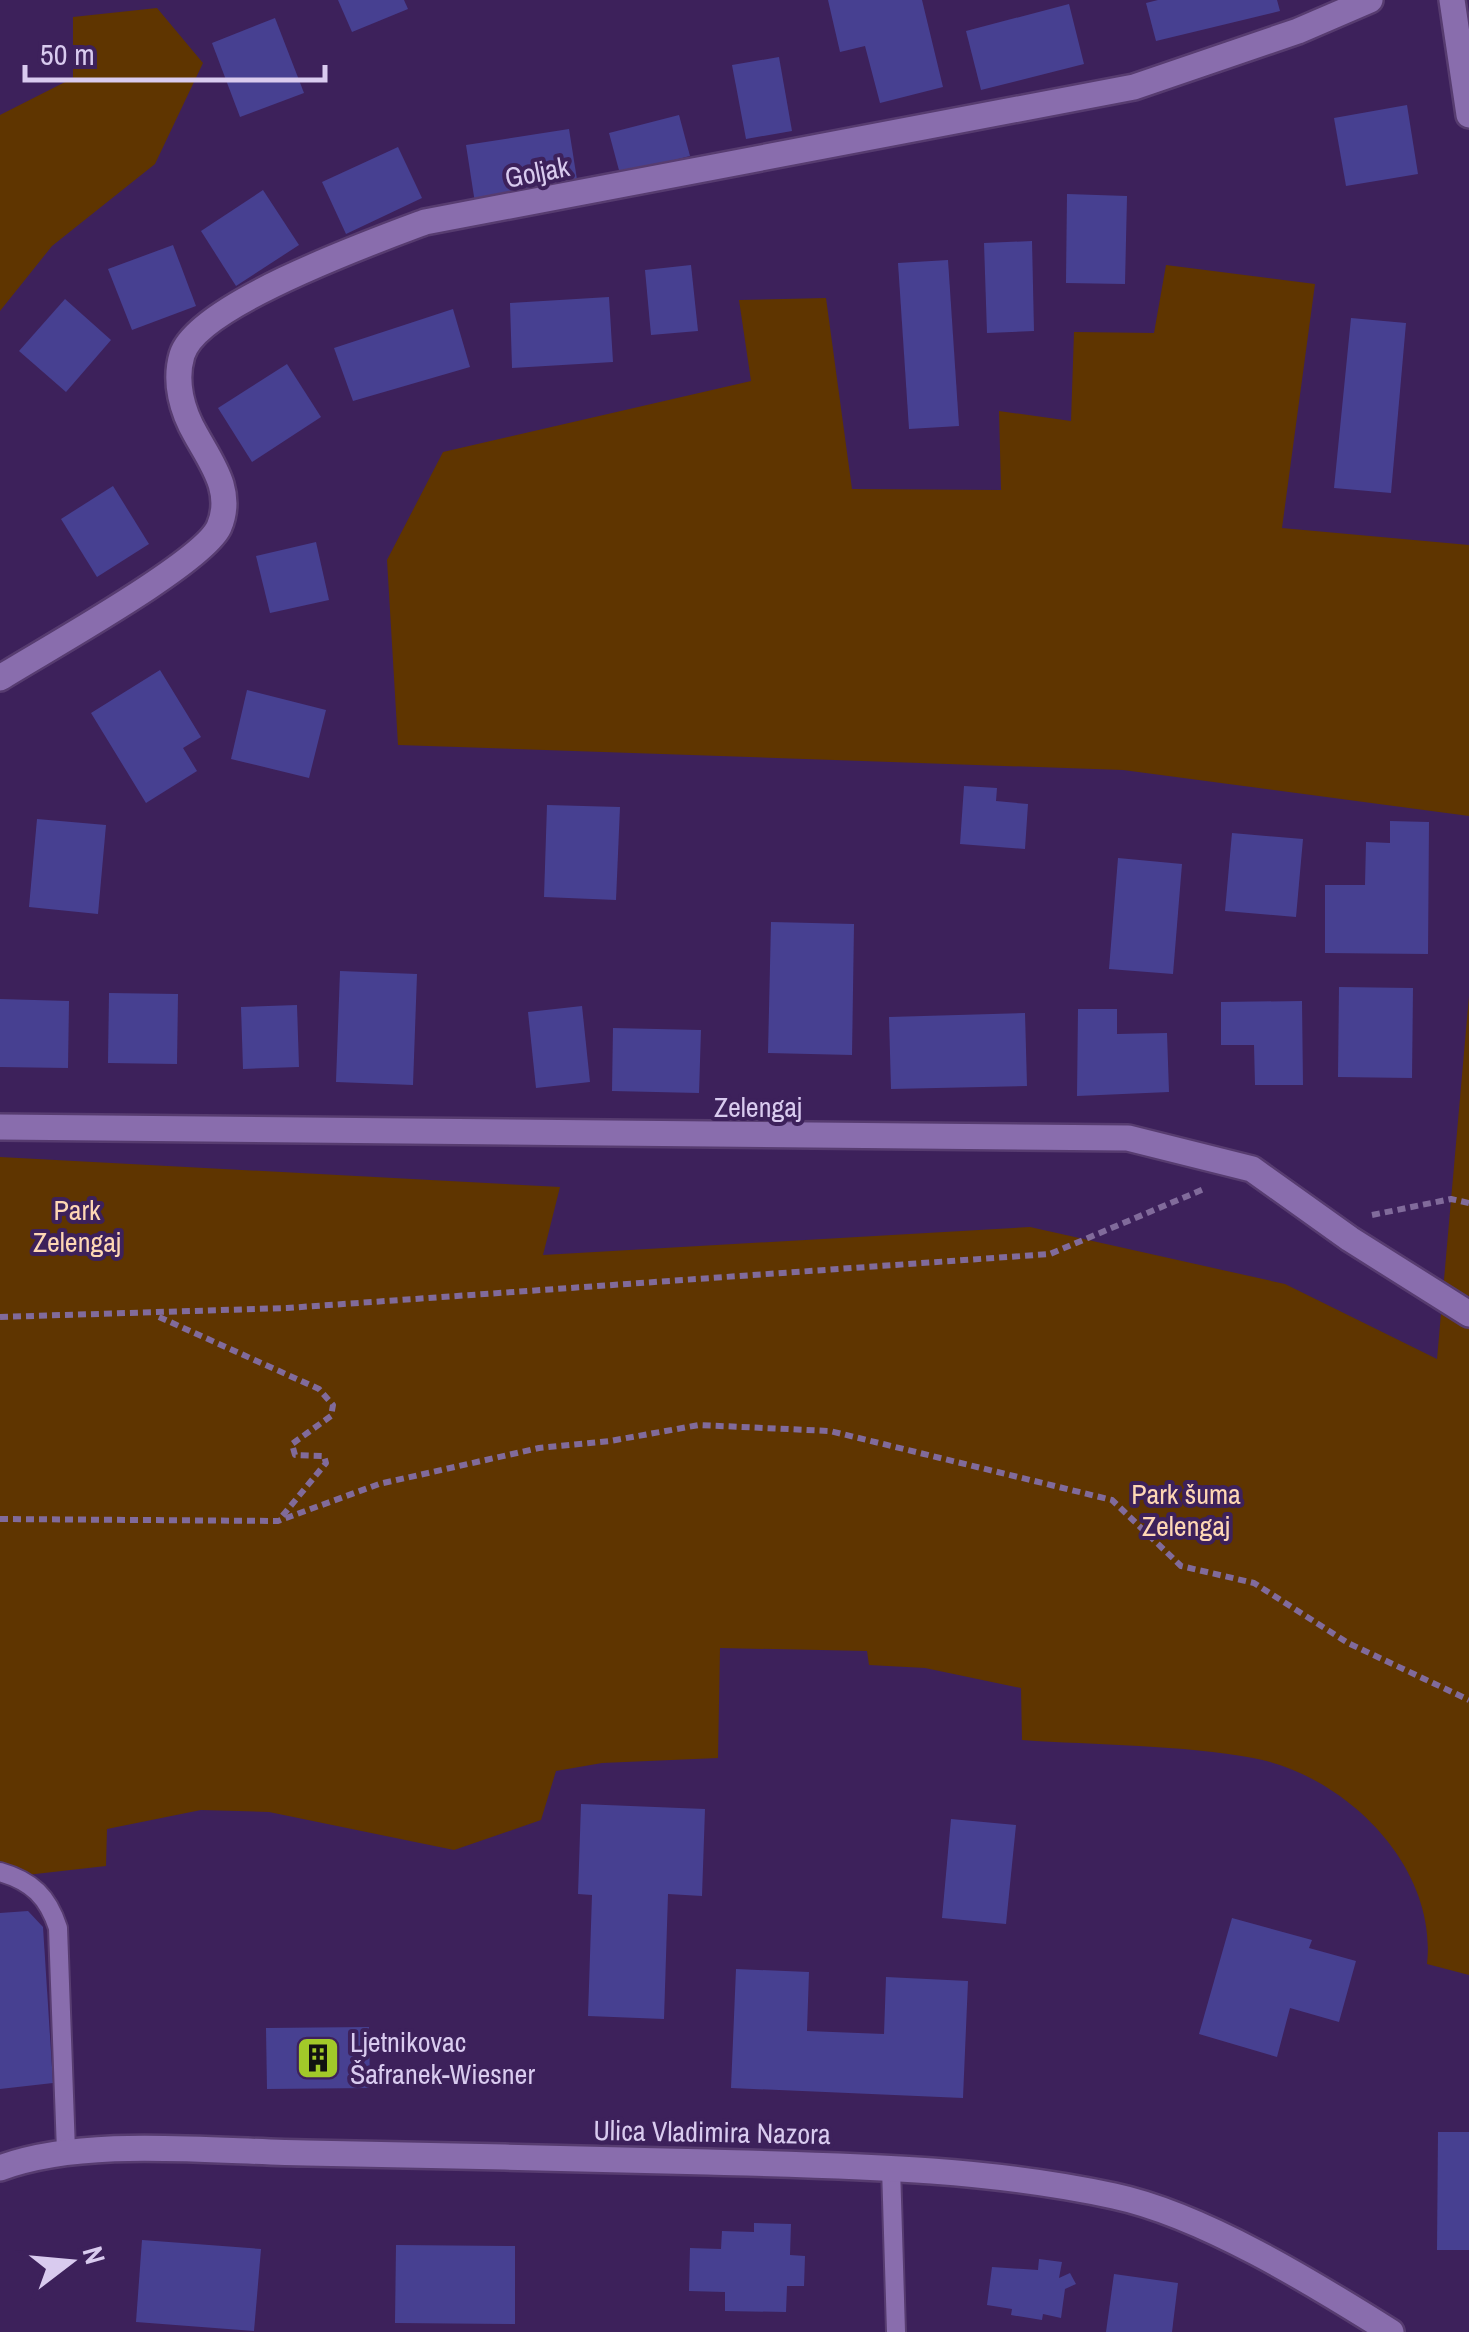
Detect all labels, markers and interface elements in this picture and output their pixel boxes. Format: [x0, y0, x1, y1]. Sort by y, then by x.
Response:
scale bar [25, 20, 325, 82]
text: 50 m [40, 34, 95, 74]
street label: Goljak [501, 147, 573, 197]
street label: Zelengaj [714, 1088, 802, 1126]
park label: Park Zelengaj [33, 1191, 121, 1261]
park label: Park šuma Zelengaj [1131, 1475, 1241, 1545]
place label: Ljetnikovac Šafranek-Wiesner [350, 2023, 535, 2093]
building icon: Ljetnikovac Šafranek-Wiesner [295, 2035, 341, 2081]
street label: Ulica Vladimira Nazora [593, 2111, 831, 2153]
north arrow [20, 2212, 120, 2312]
text: N [73, 2242, 115, 2268]

